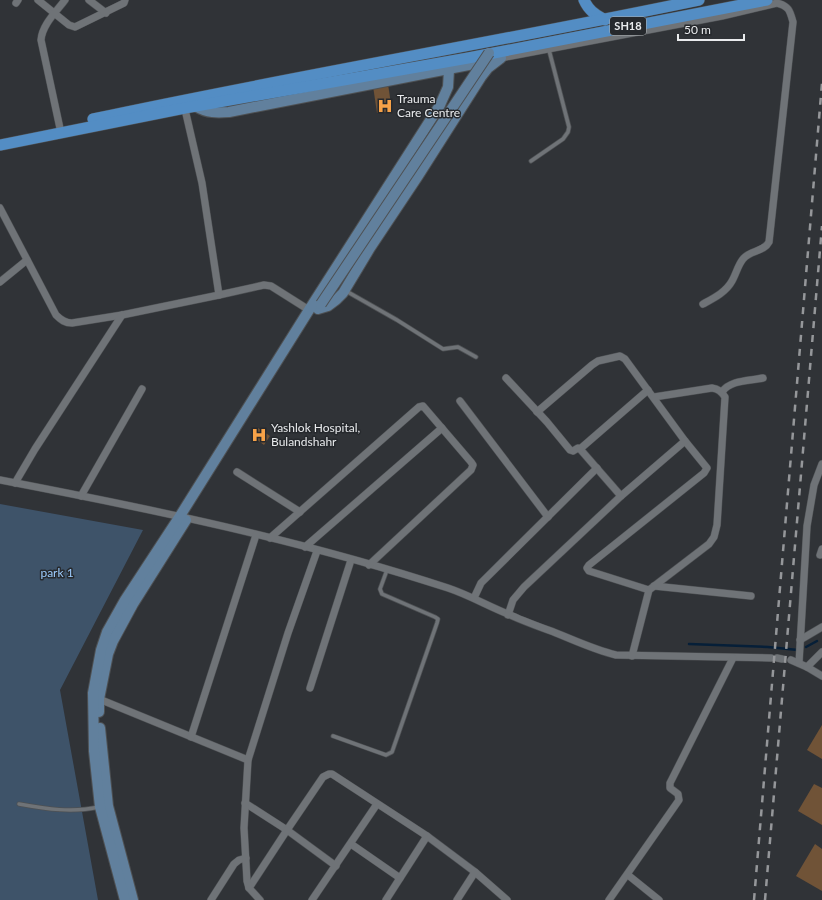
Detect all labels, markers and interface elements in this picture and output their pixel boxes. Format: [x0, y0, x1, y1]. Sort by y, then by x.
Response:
scale bar [678, 16, 744, 42]
road number: SH18 [610, 17, 646, 35]
text: 50 m [684, 22, 711, 37]
place label: Trauma Care Centre [397, 91, 460, 120]
hospital icon: Trauma Care Centre [376, 97, 394, 115]
place label: Yashlok Hospital, Bulandshahr [271, 420, 360, 449]
hospital icon: Yashlok Hospital, Bulandshahr [250, 426, 268, 444]
park label: park 1 [40, 565, 74, 580]

